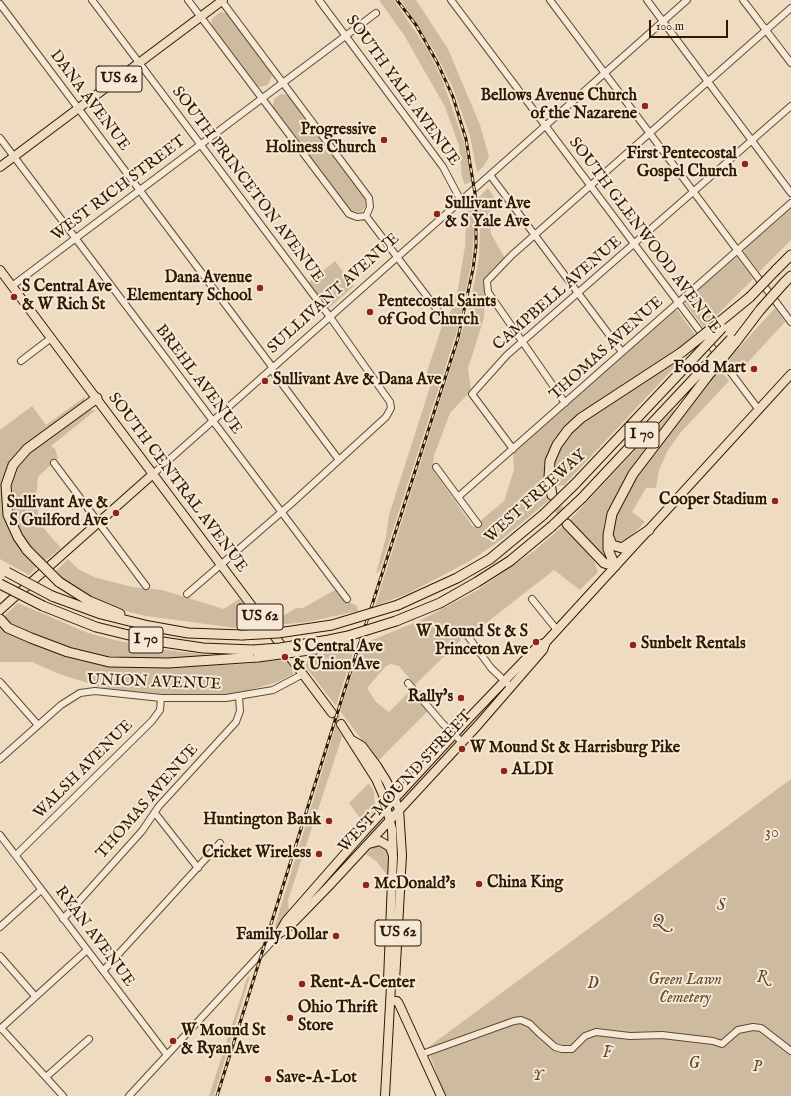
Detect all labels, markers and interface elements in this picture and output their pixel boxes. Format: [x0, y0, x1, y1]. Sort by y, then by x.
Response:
street label: SOUTH YALE AVENUE [341, 12, 463, 170]
scale bar [651, 12, 730, 38]
text: 100 m [656, 19, 684, 34]
street label: DANA AVENUE [45, 47, 133, 155]
road number: US 62 [96, 66, 142, 92]
street label: SOUTH PRINCETON AVENUE [167, 83, 327, 287]
place label: Bellows Avenue Church of the Nazarene [481, 87, 637, 125]
marker: Bellows Avenue Church of the Nazarene [640, 101, 650, 111]
place label: Progressive Holiness Church [265, 121, 376, 159]
street label: WEST RICH STREET [48, 132, 190, 246]
street label: SOUTH GLENWOOD AVENUE [564, 134, 724, 338]
marker: Progressive Holiness Church [379, 135, 389, 145]
place label: First Pentecostal Gospel Church [626, 145, 737, 183]
marker: First Pentecostal Gospel Church [740, 159, 750, 169]
place label: Sullivant Ave & S Yale Ave [445, 195, 531, 233]
marker: Sullivant Ave & S Yale Ave [432, 209, 442, 219]
street label: SULLIVANT AVENUE [264, 230, 404, 358]
street label: CAMPBELL AVENUE [490, 233, 626, 355]
place label: Dana Avenue Elementary School [126, 269, 252, 307]
place label: S Central Ave & W Rich St [22, 278, 112, 316]
marker: Dana Avenue Elementary School [255, 283, 265, 293]
marker: S Central Ave & W Rich St [9, 292, 19, 302]
place label: Pentecostal Saints of God Church [378, 293, 496, 331]
street label: THOMAS AVENUE [546, 293, 668, 405]
marker: Pentecostal Saints of God Church [365, 307, 375, 317]
street label: BREHL AVENUE [151, 321, 245, 439]
place label: Food Mart [673, 359, 746, 379]
marker: Food Mart [749, 364, 759, 374]
place label: Sullivant Ave & Dana Ave [273, 371, 441, 391]
marker: Sullivant Ave & Dana Ave [260, 376, 270, 386]
street label: SOUTH CENTRAL AVENUE [103, 389, 251, 577]
road number: I 70 [625, 422, 659, 448]
street label: WEST FREEWAY [481, 446, 591, 548]
place label: Cooper Stadium [659, 491, 767, 511]
place label: Sullivant Ave & S Guilford Ave [7, 494, 108, 532]
marker: Cooper Stadium [770, 496, 780, 506]
marker: Sullivant Ave & S Guilford Ave [111, 508, 121, 518]
road number: US 62 [237, 604, 283, 630]
place label: W Mound St & S Princeton Ave [416, 623, 528, 661]
road number: I 70 [129, 627, 163, 653]
place label: Sunbelt Rentals [641, 635, 746, 655]
marker: W Mound St & S Princeton Ave [531, 637, 541, 647]
place label: S Central Ave & Union Ave [293, 638, 383, 676]
marker: Sunbelt Rentals [628, 640, 638, 650]
marker: S Central Ave & Union Ave [280, 652, 290, 662]
street label: UNION AVENUE [86, 671, 222, 695]
place label: Rally's [408, 688, 453, 708]
marker: Rally's [456, 693, 466, 703]
street label: WEST MOUND STREET [335, 707, 477, 857]
street label: WALSH AVENUE [30, 716, 138, 824]
place label: W Mound St & Harrisburg Pike [470, 739, 680, 759]
street label: THOMAS AVENUE [93, 741, 203, 863]
marker: W Mound St & Harrisburg Pike [457, 744, 467, 754]
place label: ALDI [512, 761, 554, 781]
marker: ALDI [499, 766, 509, 776]
place label: Huntington Bank [203, 811, 321, 831]
marker: Huntington Bank [324, 816, 334, 826]
park label: 30 [765, 824, 779, 844]
place label: Cricket Wireless [202, 844, 311, 864]
marker: Cricket Wireless [314, 849, 324, 859]
place label: China King [487, 874, 563, 894]
place label: McDonald's [374, 875, 455, 895]
marker: China King [474, 879, 484, 889]
marker: McDonald's [361, 880, 371, 890]
street label: RYAN AVENUE [50, 883, 138, 991]
park label: S [717, 897, 725, 917]
park label: Q [652, 913, 664, 933]
road number: US 62 [375, 920, 421, 946]
place label: Family Dollar [236, 926, 328, 946]
marker: Family Dollar [331, 931, 341, 941]
park label: R [757, 969, 767, 989]
park label: Green Lawn Cemetery [648, 971, 722, 1009]
place label: Rent-A-Center [310, 974, 415, 994]
park label: D [587, 975, 599, 995]
marker: Rent-A-Center [297, 979, 307, 989]
place label: Ohio Thrift Store [298, 999, 378, 1037]
marker: Ohio Thrift Store [285, 1013, 295, 1023]
place label: W Mound St & Ryan Ave [181, 1022, 266, 1060]
marker: W Mound St & Ryan Ave [168, 1036, 178, 1046]
park label: F [602, 1044, 612, 1064]
park label: G [688, 1055, 700, 1075]
park label: P [752, 1058, 762, 1078]
park label: Y [533, 1067, 543, 1087]
place label: Save-A-Lot [276, 1069, 357, 1089]
marker: Save-A-Lot [263, 1074, 273, 1084]

